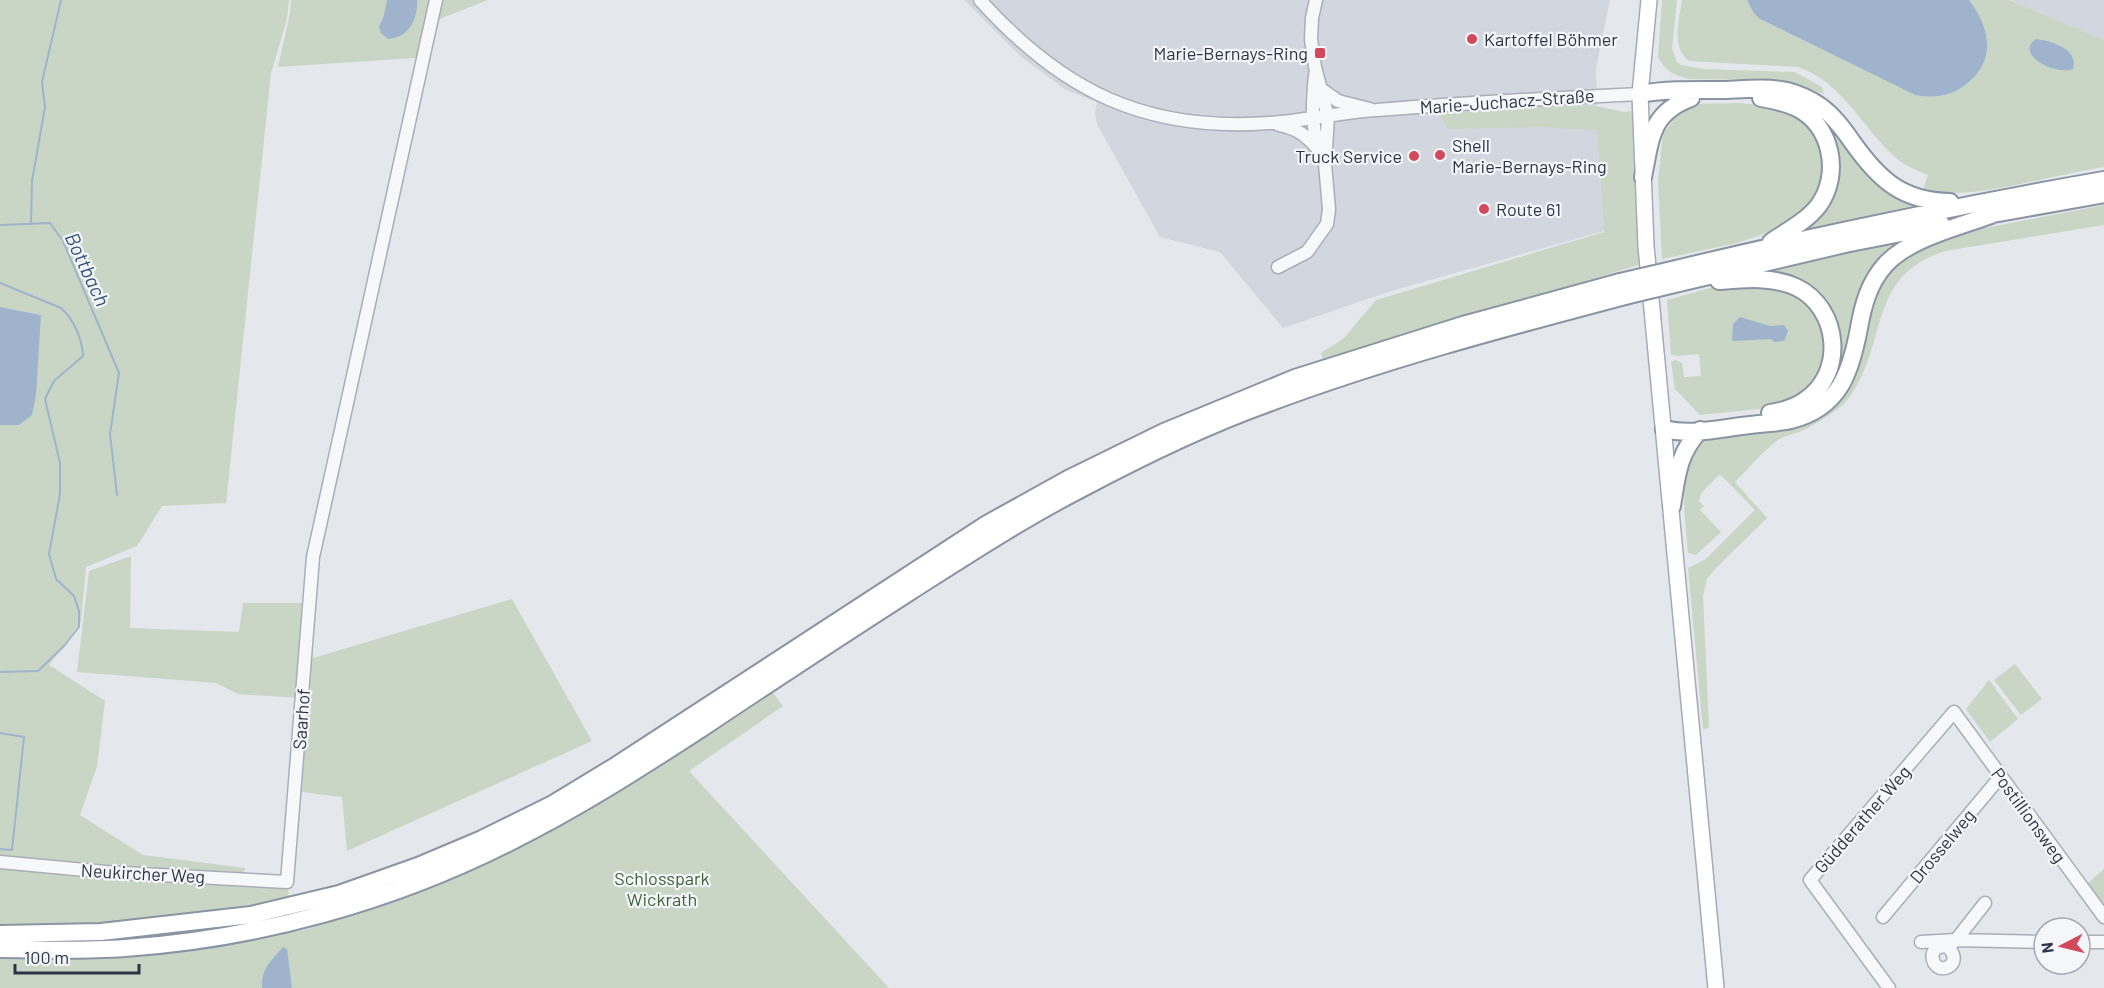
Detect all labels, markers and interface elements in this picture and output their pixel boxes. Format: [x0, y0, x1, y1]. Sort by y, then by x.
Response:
place label: Kartoffel Böhmer [1484, 28, 1618, 50]
marker: Kartoffel Böhmer [1465, 32, 1479, 46]
place label: Marie-Bernays-Ring [1153, 42, 1308, 64]
marker: Marie-Bernays-Ring [1313, 46, 1327, 60]
street label: Marie-Juchacz-Straße [1419, 84, 1595, 118]
place label: Shell Marie-Bernays-Ring [1452, 134, 1607, 177]
place label: Truck Service [1295, 145, 1402, 167]
marker: Shell Marie-Bernays-Ring [1433, 148, 1447, 162]
marker: Truck Service [1407, 149, 1421, 163]
place label: Route 61 [1496, 198, 1561, 220]
marker: Route 61 [1477, 202, 1491, 216]
water label: Bottbach [61, 228, 115, 310]
street label: Saarhof [288, 688, 314, 750]
street label: Güdderather Weg [1809, 761, 1915, 877]
street label: Postillionsweg [1987, 763, 2071, 867]
street label: Drosselweg [1905, 804, 1979, 888]
street label: Neukircher Weg [80, 859, 206, 887]
park label: Schlosspark Wickrath [614, 867, 710, 910]
north arrow [2032, 916, 2092, 976]
scale bar [15, 937, 140, 975]
text: N [2037, 941, 2057, 954]
text: 100 m [24, 946, 69, 968]

